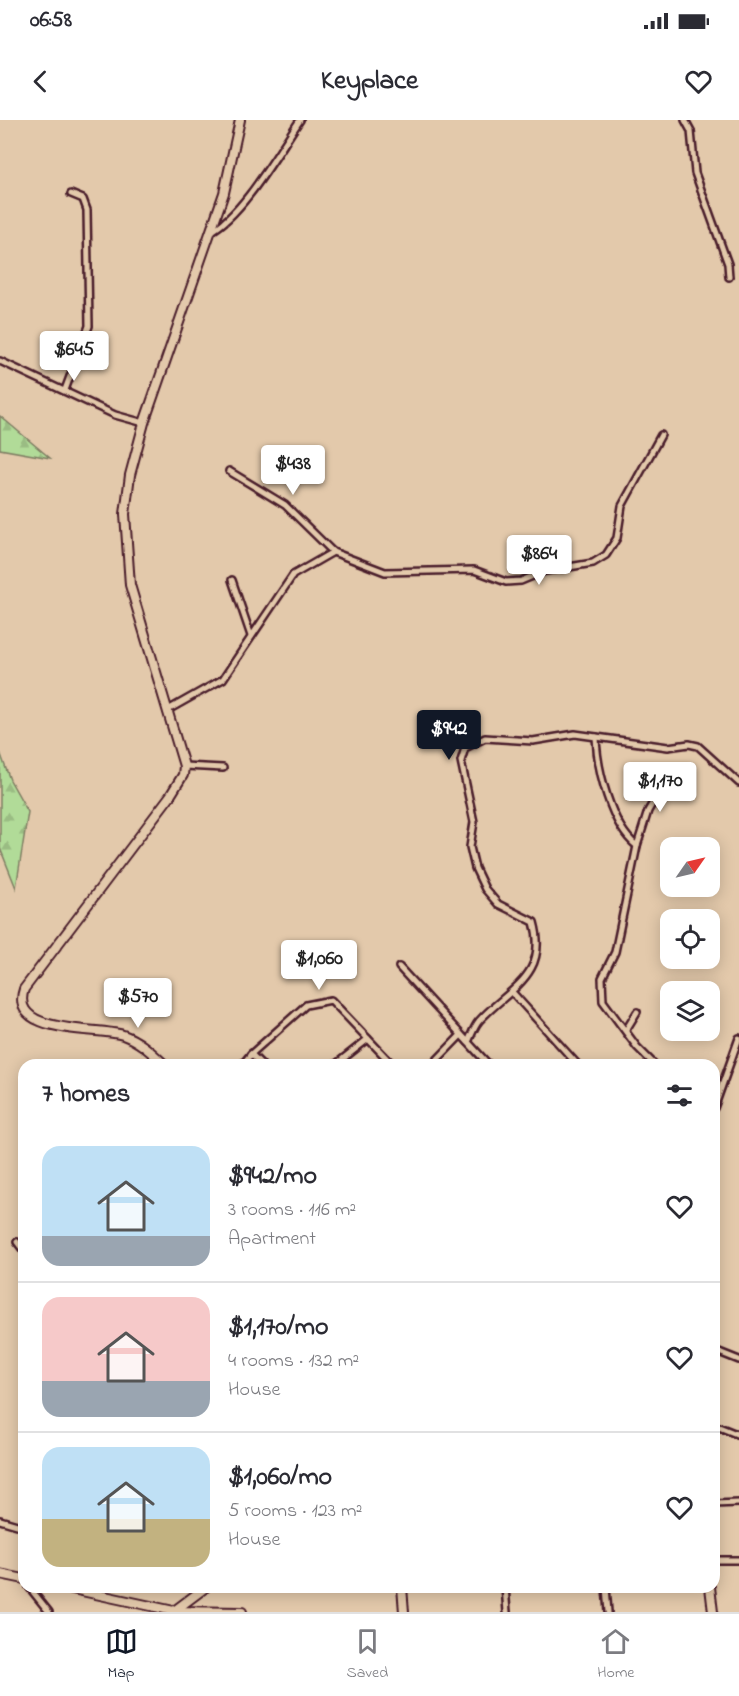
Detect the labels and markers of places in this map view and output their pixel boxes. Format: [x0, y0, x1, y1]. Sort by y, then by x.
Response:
pin: $645 [38, 331, 110, 382]
pin: $438 [257, 445, 329, 496]
pin: $864 [503, 535, 575, 586]
pin: $942 [413, 710, 485, 761]
pin: $1,170 [611, 762, 709, 813]
pin: $1,060 [270, 940, 368, 991]
pin: $570 [102, 978, 174, 1029]

